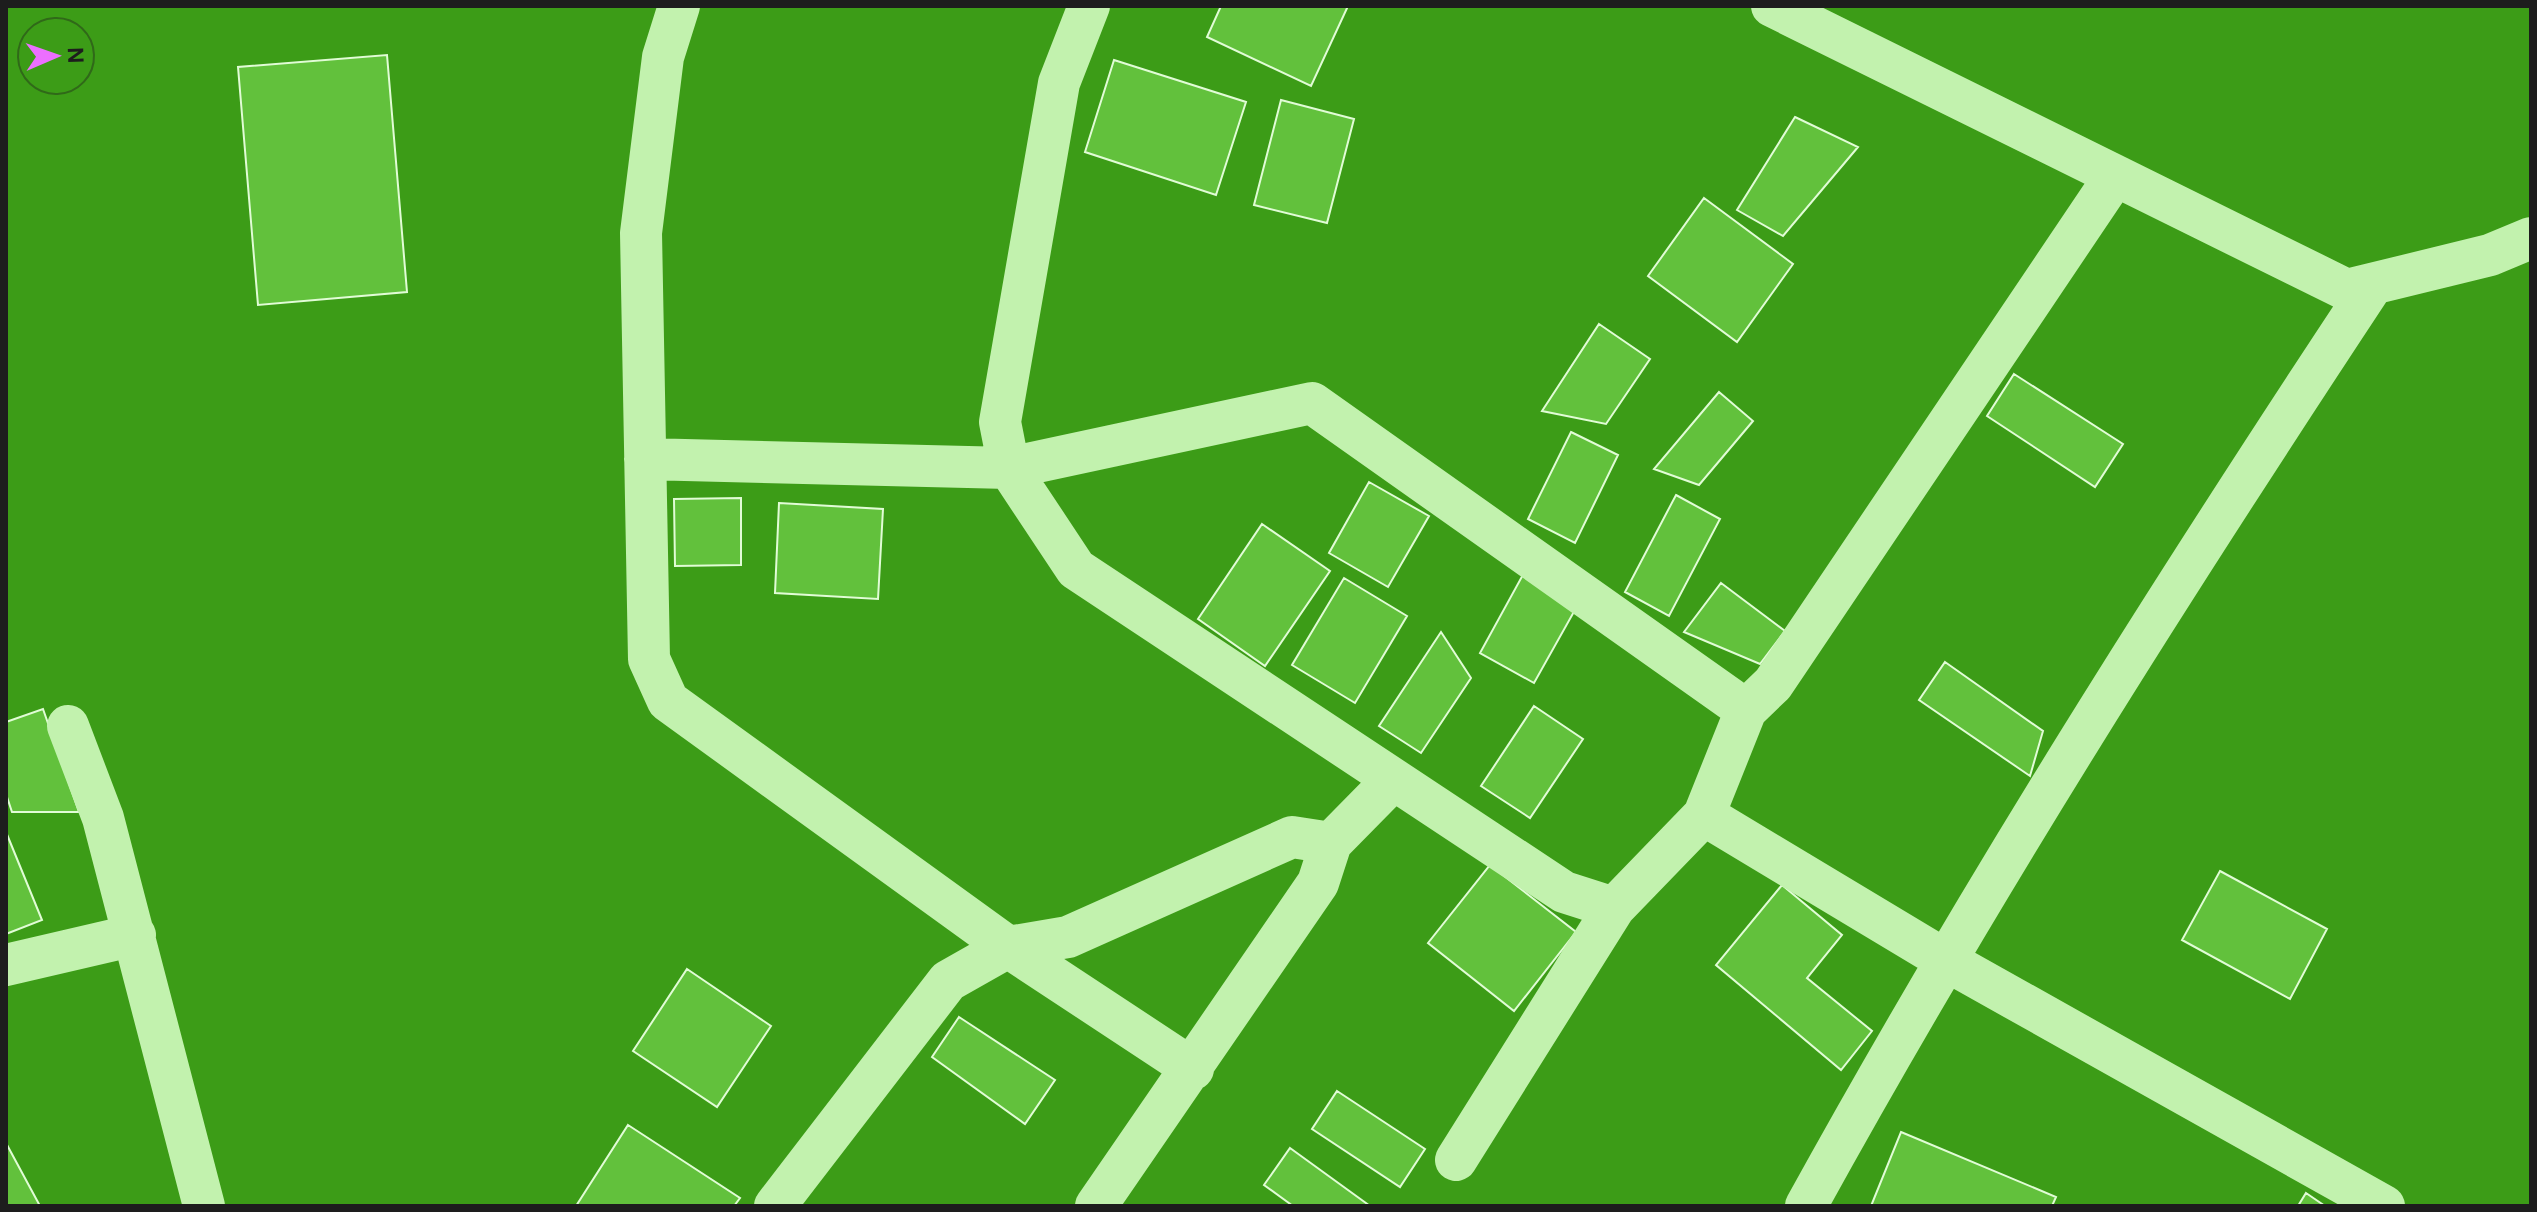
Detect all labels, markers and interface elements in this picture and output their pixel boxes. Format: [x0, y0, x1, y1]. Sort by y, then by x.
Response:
north arrow [16, 16, 96, 96]
text: N [61, 47, 90, 64]

